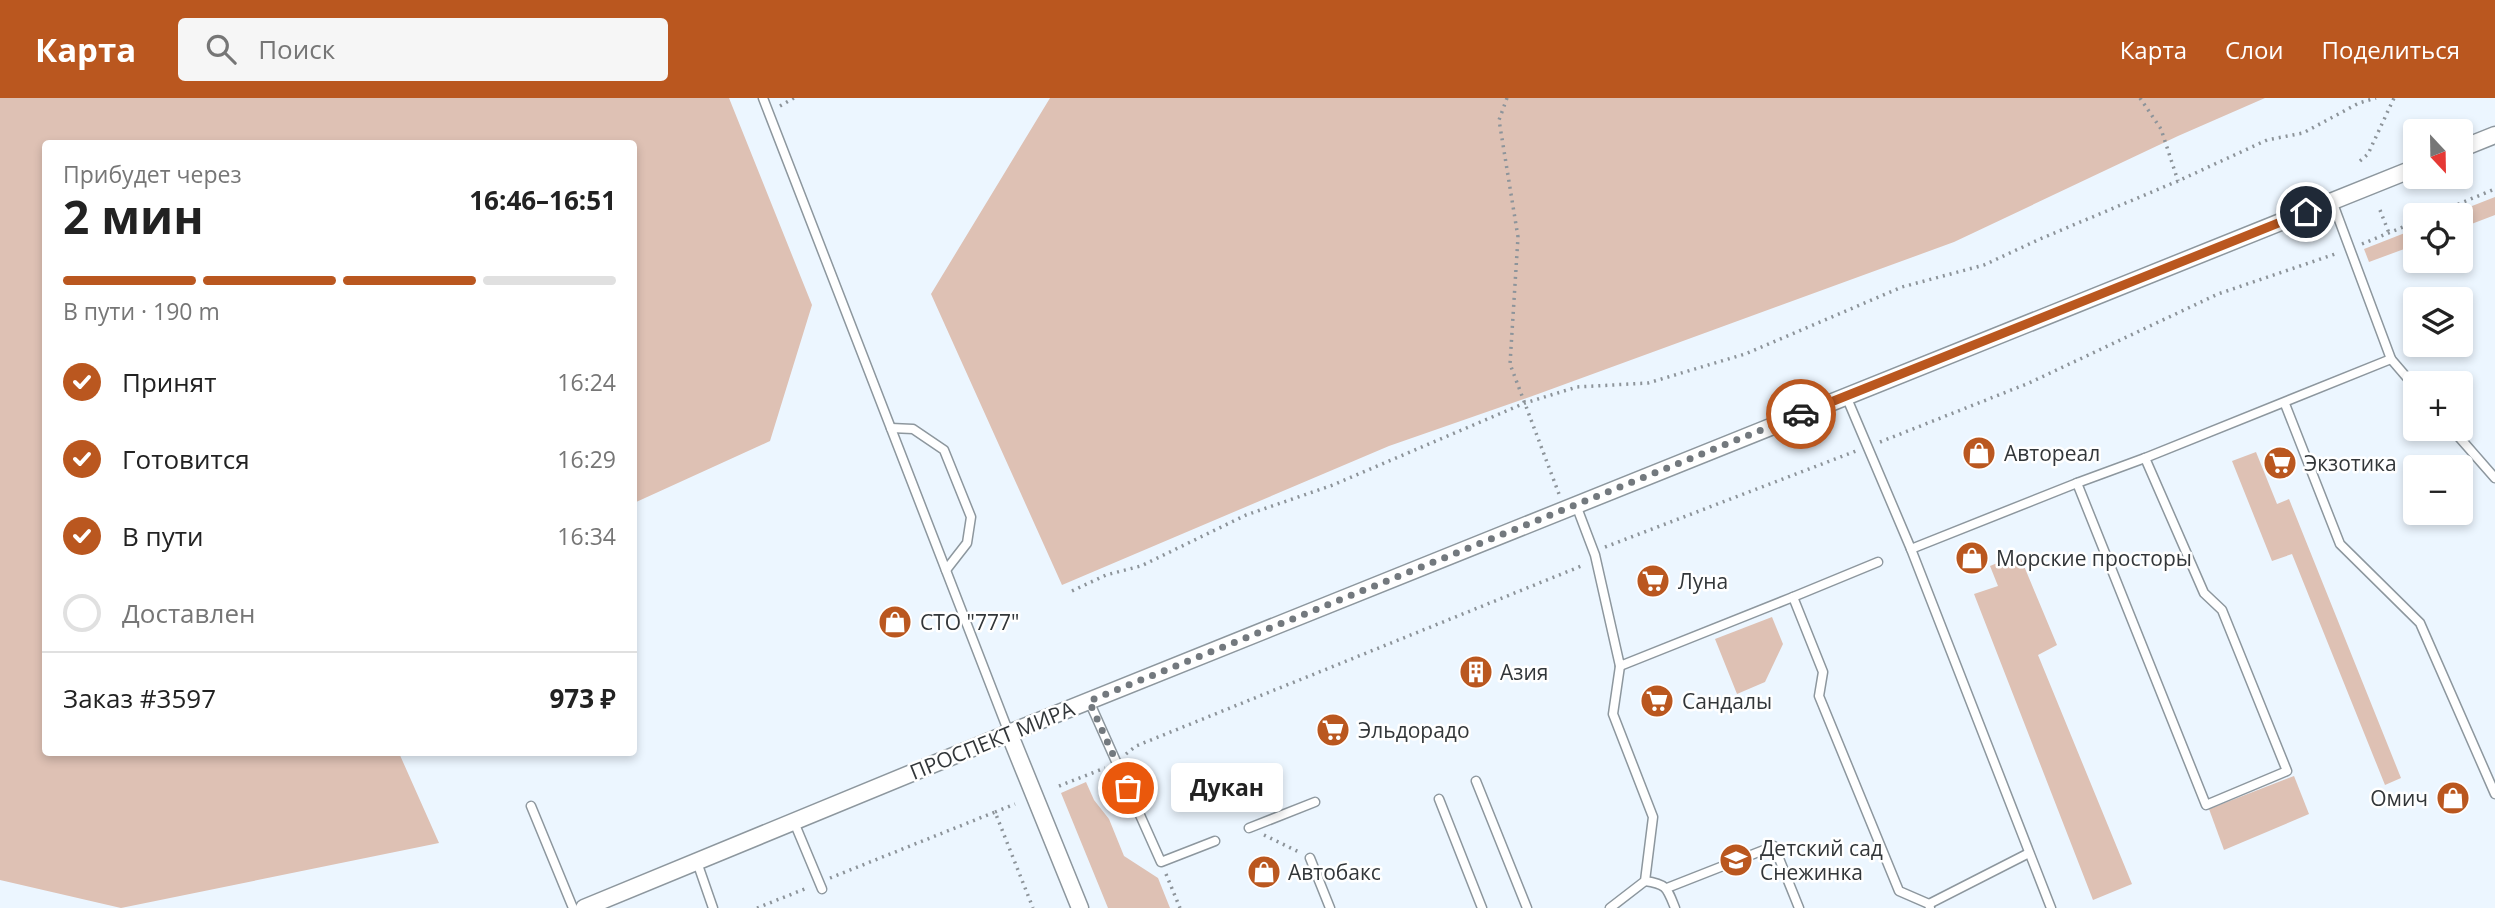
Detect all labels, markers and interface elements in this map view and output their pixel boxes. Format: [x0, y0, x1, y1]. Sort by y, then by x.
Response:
search box [178, 18, 668, 81]
text: Карта [35, 27, 136, 72]
icon: search [202, 30, 240, 68]
text: Поиск [258, 31, 335, 67]
text: Карта [2120, 33, 2187, 66]
text: Слои [2225, 33, 2284, 66]
text: Поделиться [2322, 33, 2460, 66]
north arrow [2403, 119, 2473, 189]
map controls [2403, 119, 2473, 525]
text: Прибудет через [63, 158, 242, 190]
text: 16:46–16:51 [469, 182, 616, 218]
pin [2276, 182, 2336, 242]
text: 2 мин [63, 185, 204, 247]
icon: home [2287, 193, 2325, 231]
button: locate [2403, 203, 2473, 273]
button: layers [2403, 287, 2473, 357]
text: В пути · 190 m [63, 295, 220, 327]
icon: check [63, 363, 101, 401]
text: Принят [122, 364, 216, 400]
text: 16:24 [557, 366, 616, 398]
button: + [2403, 371, 2473, 441]
courier [1766, 379, 1836, 449]
icon: car [1782, 395, 1820, 433]
shop icon: Автореал [1960, 434, 1998, 472]
place label: Автореал [2004, 439, 2100, 467]
icon: check [63, 440, 101, 478]
text: Готовится [122, 441, 250, 477]
text: 16:29 [557, 443, 616, 475]
supermarket icon: Экзотика [2261, 444, 2299, 482]
place label: Экзотика [2304, 449, 2397, 477]
button: − [2403, 455, 2473, 525]
icon: check [63, 517, 101, 555]
text: В пути [122, 518, 203, 554]
text: 16:34 [557, 520, 616, 552]
shop icon: Морские просторы [1953, 539, 1991, 577]
place label: Морские просторы [1996, 544, 2192, 572]
supermarket icon: Луна [1634, 562, 1672, 600]
place label: Луна [1678, 567, 1728, 595]
text: Доставлен [122, 595, 255, 631]
shop icon: СТО "777" [876, 603, 914, 641]
place label: СТО "777" [920, 608, 1019, 636]
building icon: Азия [1457, 653, 1495, 691]
place label: Азия [1500, 658, 1548, 686]
text: Заказ #3597 [63, 680, 216, 716]
text: 973 ₽ [550, 680, 616, 716]
supermarket icon: Сандалы [1638, 682, 1676, 720]
place label: Сандалы [1682, 687, 1772, 715]
street label: ПРОСПЕКТ МИРА [906, 694, 1079, 786]
supermarket icon: Эльдорадо [1314, 711, 1352, 749]
place label: Эльдорадо [1358, 716, 1470, 744]
pin [1098, 758, 1158, 818]
callout: Дукан [1170, 764, 1282, 812]
icon: bag [1109, 769, 1147, 807]
text: Дукан [1190, 771, 1264, 803]
shop icon: Омич [2434, 779, 2472, 817]
place label: Омич [2370, 784, 2428, 812]
place label: Детский сад Снежинка [1760, 834, 1883, 886]
school or university icon: Детский сад Снежинка [1717, 841, 1755, 879]
shop icon: Автобакс [1245, 853, 1283, 891]
place label: Автобакс [1288, 858, 1381, 886]

